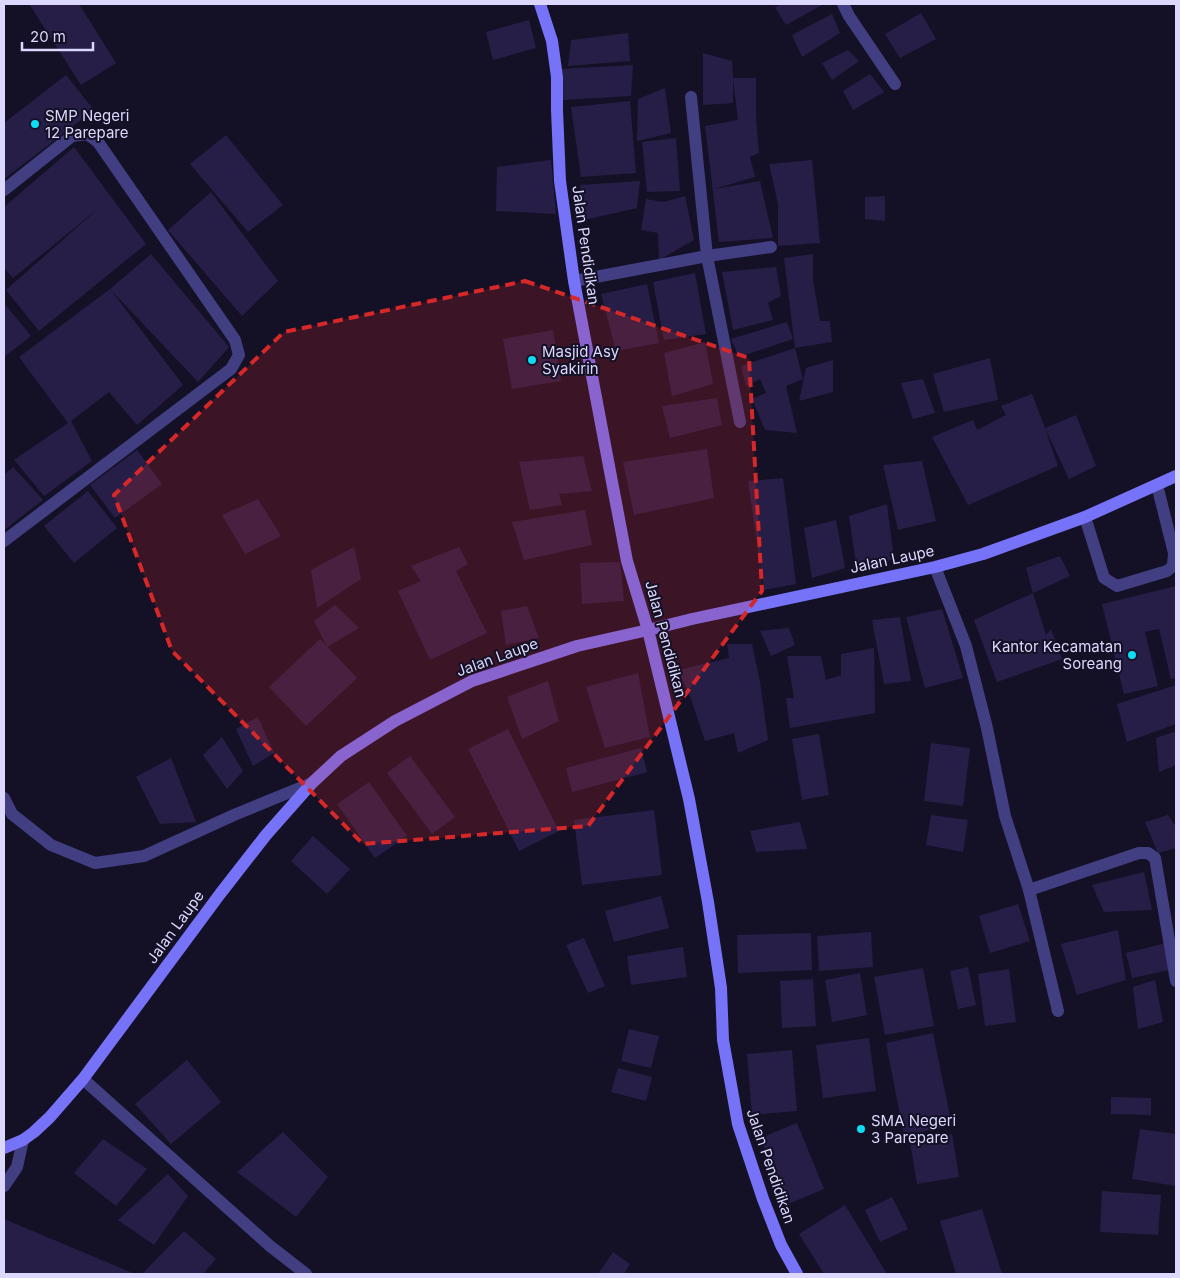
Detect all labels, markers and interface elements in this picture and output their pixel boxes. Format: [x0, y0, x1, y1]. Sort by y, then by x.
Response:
scale bar [22, 20, 94, 52]
text: 20 m [30, 27, 66, 46]
place label: SMP Negeri 12 Parepare [45, 106, 129, 142]
marker: SMP Negeri 12 Parepare [29, 118, 41, 130]
street label: Jalan Pendidikan [568, 184, 604, 306]
place label: Masjid Asy Syakirin [542, 342, 620, 378]
marker: Masjid Asy Syakirin [526, 354, 538, 366]
street label: Jalan Laupe [848, 541, 936, 577]
street label: Jalan Pendidikan [641, 578, 691, 700]
street label: Jalan Laupe [453, 633, 541, 681]
place label: Kantor Kecamatan Soreang [992, 637, 1122, 673]
marker: Kantor Kecamatan Soreang [1126, 649, 1138, 661]
street label: Jalan Laupe [142, 887, 208, 967]
street label: Jalan Pendidikan [742, 1106, 800, 1226]
place label: SMA Negeri 3 Parepare [871, 1111, 956, 1147]
marker: SMA Negeri 3 Parepare [855, 1123, 867, 1135]

